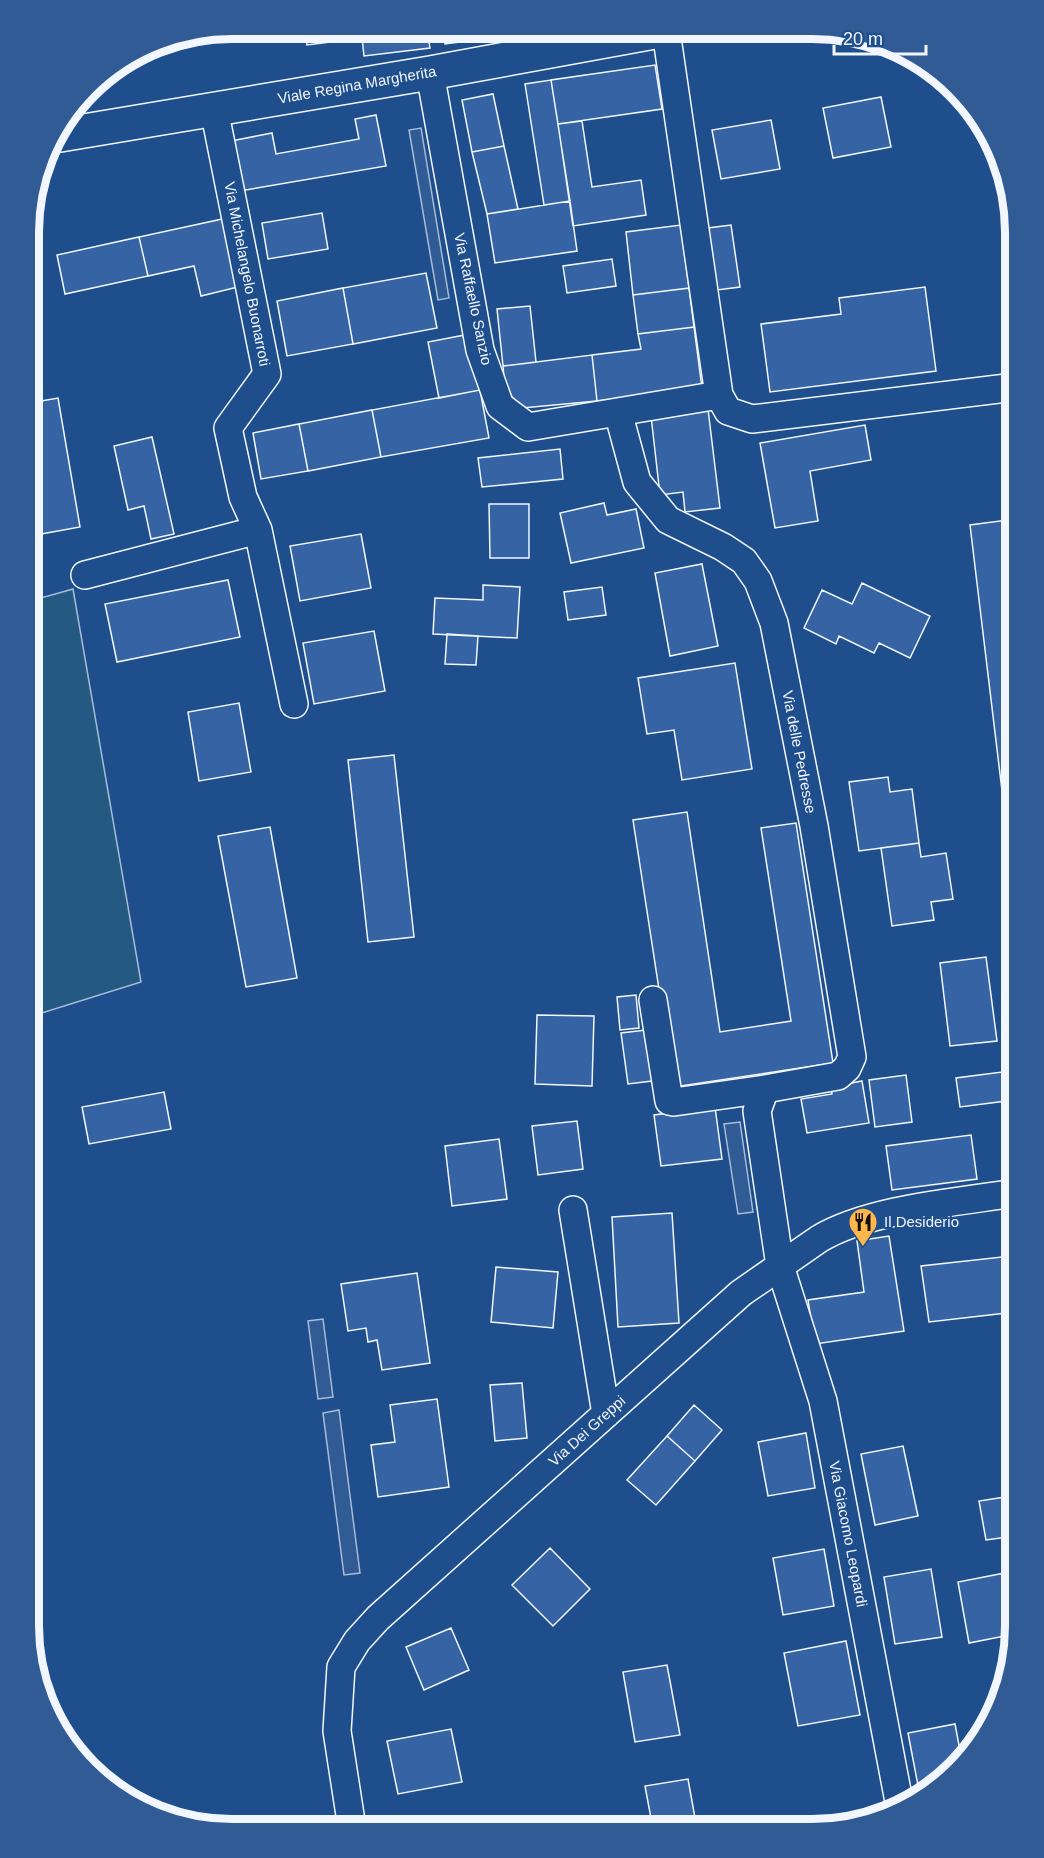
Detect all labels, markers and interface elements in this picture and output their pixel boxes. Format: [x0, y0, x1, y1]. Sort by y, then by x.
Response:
scale bar [834, 18, 926, 56]
text: 20 m [843, 29, 883, 49]
street label: Viale Regina Margherita [276, 62, 438, 107]
street label: Via Michelangelo Buonarroti [221, 180, 274, 367]
street label: Via Raffaello Sanzio [451, 231, 496, 366]
street label: Via delle Pedresse [779, 689, 820, 815]
restaurant icon: Il Desiderio [847, 1206, 879, 1248]
place label: Il Desiderio [884, 1213, 959, 1230]
street label: Via Dei Greppi [545, 1392, 629, 1469]
street label: Via Giacomo Leopardi [826, 1460, 871, 1608]

